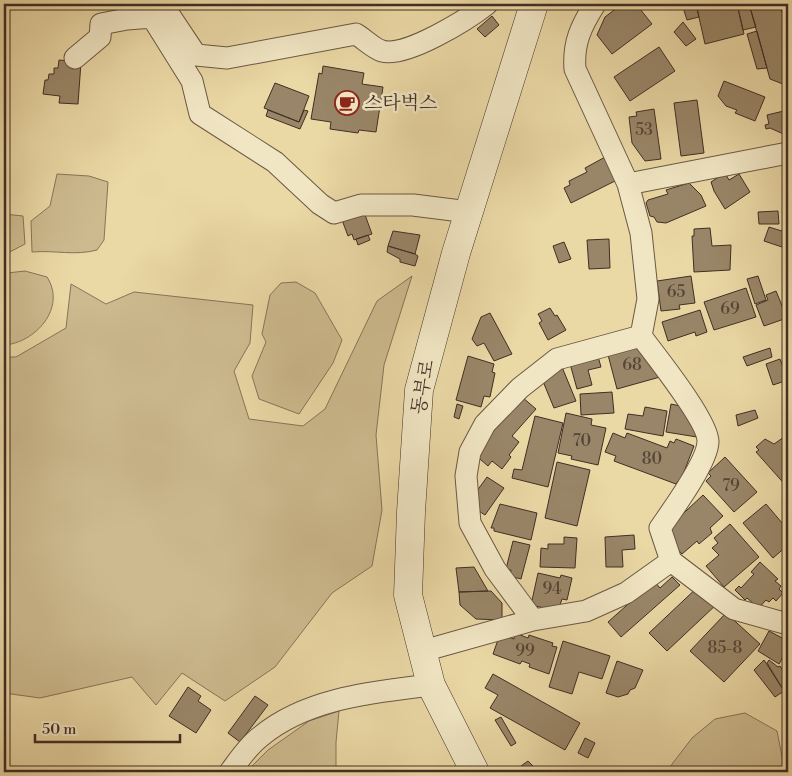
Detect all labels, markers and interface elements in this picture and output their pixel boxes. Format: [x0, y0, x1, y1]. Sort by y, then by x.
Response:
cafe icon: 스타벅스 [334, 90, 360, 116]
place label: 스타벅스 [364, 91, 437, 115]
house number: 53 [635, 120, 653, 140]
house number: 65 [667, 282, 685, 302]
house number: 69 [720, 299, 740, 319]
house number: 68 [622, 355, 642, 375]
street label: 동부로 [406, 358, 440, 416]
house number: 70 [573, 431, 591, 451]
house number: 80 [642, 449, 662, 469]
house number: 79 [722, 476, 740, 496]
house number: 94 [542, 579, 562, 599]
house number: 85-8 [708, 638, 743, 658]
house number: 99 [515, 641, 535, 661]
scale bar [35, 711, 180, 743]
text: 50 m [42, 720, 76, 739]

